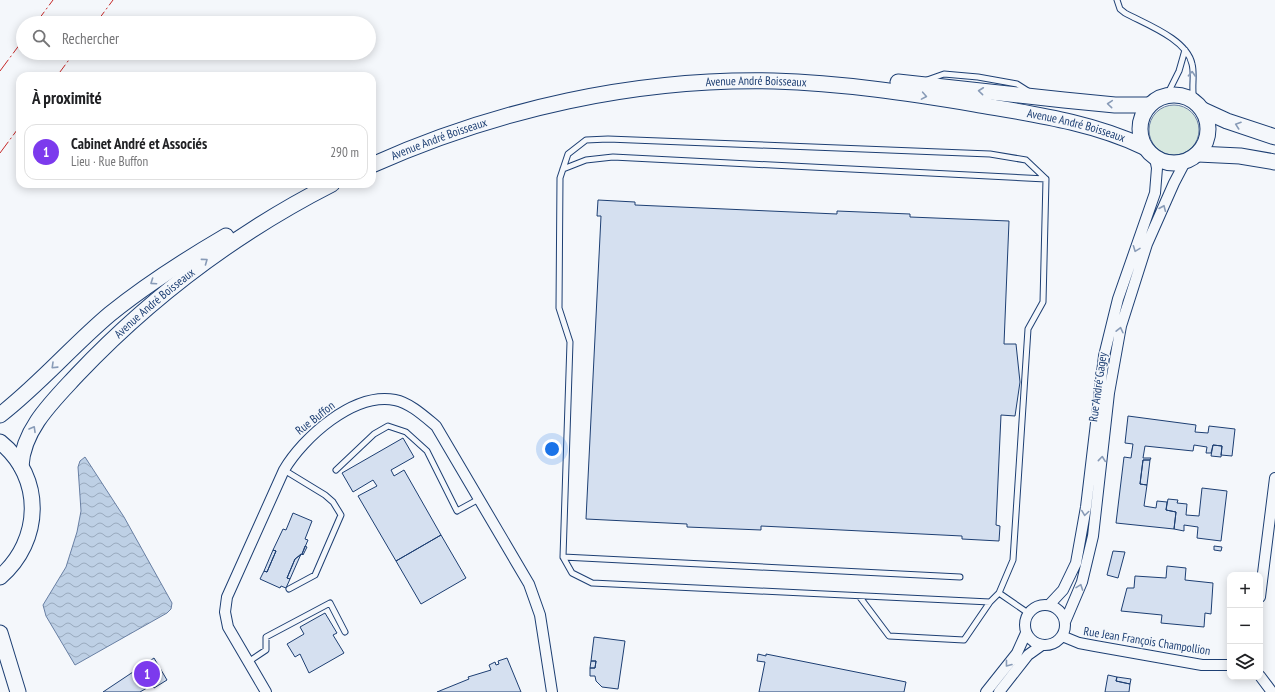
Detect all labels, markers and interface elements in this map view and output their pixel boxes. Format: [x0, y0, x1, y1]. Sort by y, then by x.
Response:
search box [16, 16, 376, 60]
icon: search [30, 27, 52, 49]
text: Rechercher [62, 29, 119, 48]
one-way arrow [1188, 71, 1197, 77]
street label: Avenue André Boisseaux [705, 73, 807, 90]
text: À proximité [32, 87, 102, 109]
one-way arrow [978, 87, 984, 96]
one-way arrow [921, 91, 927, 100]
one-way arrow [1107, 100, 1113, 109]
street label: Avenue André Boisseaux [1026, 105, 1128, 145]
street label: Avenue André Boisseaux [389, 114, 489, 163]
one-way arrow [1235, 122, 1242, 130]
text: Cabinet André et Associés [71, 134, 207, 153]
text: 1 [43, 144, 49, 161]
text: 290 m [330, 144, 359, 161]
text: Lieu · Rue Buffon [71, 153, 148, 170]
one-way arrow [1158, 204, 1166, 212]
one-way arrow [1132, 246, 1140, 253]
one-way arrow [201, 259, 208, 266]
street label: Avenue André Boisseaux [111, 264, 198, 341]
one-way arrow [150, 277, 157, 285]
one-way arrow [1116, 327, 1124, 333]
street label: Rue André Gagey [1085, 351, 1110, 423]
one-way arrow [51, 361, 59, 369]
street label: Rue Buffon [292, 398, 337, 438]
one-way arrow [28, 426, 35, 433]
your location [542, 439, 562, 459]
one-way arrow [1097, 456, 1106, 462]
one-way arrow [1081, 510, 1090, 516]
map controls [1227, 572, 1263, 680]
button: + [1227, 572, 1263, 608]
one-way arrow [1076, 583, 1084, 590]
button: − [1227, 608, 1263, 644]
street label: Rue Jean François Champollion [1083, 623, 1212, 658]
button: layers [1227, 644, 1263, 680]
pin: 1 [134, 659, 160, 689]
one-way arrow [1006, 659, 1013, 666]

